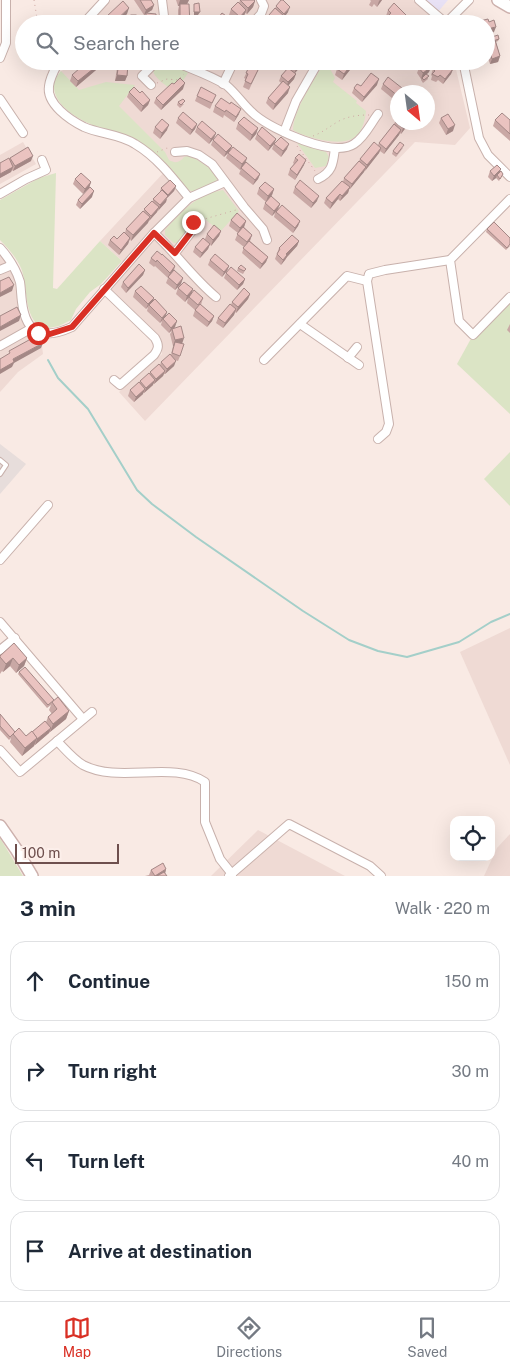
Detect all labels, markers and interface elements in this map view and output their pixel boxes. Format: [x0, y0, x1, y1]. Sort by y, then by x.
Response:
search box [15, 15, 495, 70]
icon: search [33, 29, 61, 57]
text: Search here [73, 32, 180, 54]
north arrow [390, 85, 435, 130]
route end [182, 211, 205, 234]
route start [27, 322, 50, 345]
map controls [450, 816, 495, 861]
button: locate [450, 816, 495, 861]
scale bar [15, 841, 119, 864]
text: 100 m [22, 845, 60, 861]
text: 3 min [20, 896, 76, 921]
text: Walk · 220 m [395, 899, 490, 918]
icon: ahead [21, 967, 49, 995]
text: Continue [68, 970, 150, 992]
text: 150 m [445, 972, 489, 991]
icon: right [21, 1057, 49, 1085]
text: Turn right [68, 1060, 157, 1082]
text: 30 m [452, 1062, 489, 1081]
icon: left [21, 1147, 49, 1175]
text: Turn left [68, 1150, 145, 1172]
text: 40 m [451, 1152, 489, 1171]
icon: arrive [21, 1237, 49, 1265]
text: Arrive at destination [68, 1240, 252, 1262]
tab: Map [63, 1314, 91, 1360]
tab: Directions [216, 1314, 282, 1360]
tab: Saved [407, 1314, 447, 1360]

